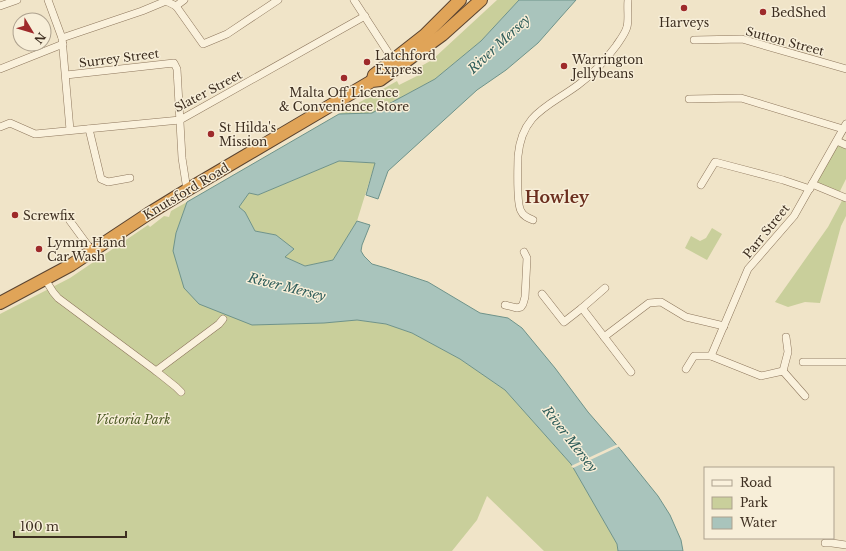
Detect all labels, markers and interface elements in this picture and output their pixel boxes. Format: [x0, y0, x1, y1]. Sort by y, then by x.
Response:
marker: Harveys [679, 3, 689, 13]
place label: BedShed [771, 5, 826, 20]
marker: BedShed [758, 7, 768, 17]
water label: River Mersey [464, 11, 534, 78]
north arrow [12, 12, 52, 52]
place label: Harveys [659, 15, 709, 30]
street label: Sutton Street [744, 23, 826, 59]
text: N [31, 30, 49, 47]
street label: Surrey Street [78, 46, 160, 70]
place label: Latchford Express [375, 48, 436, 77]
place label: Warrington Jellybeans [570, 52, 643, 81]
marker: Latchford Express [362, 57, 372, 67]
marker: Warrington Jellybeans [559, 61, 569, 71]
street label: Slater Street [172, 67, 245, 115]
marker: Malta Off Licence & Convenience Store [339, 73, 349, 83]
place label: Malta Off Licence & Convenience Store [279, 85, 409, 114]
place label: St Hilda's Mission [219, 120, 276, 149]
marker: St Hilda's Mission [206, 129, 216, 139]
street label: Knutsford Road [140, 159, 232, 223]
district label: Howley [525, 187, 590, 207]
street label: Parr Street [740, 201, 793, 261]
place label: Screwfix [23, 208, 76, 223]
marker: Screwfix [10, 210, 20, 220]
place label: Lymm Hand Car Wash [47, 235, 126, 264]
marker: Lymm Hand Car Wash [34, 244, 44, 254]
water label: River Mersey [246, 269, 328, 305]
water label: River Mersey [538, 402, 601, 476]
park label: Victoria Park [96, 412, 170, 427]
legend [704, 467, 834, 539]
text: Road [740, 475, 772, 490]
text: Park [740, 495, 768, 510]
scale bar [14, 513, 126, 539]
text: Water [739, 515, 777, 530]
text: 100 m [20, 519, 59, 534]

